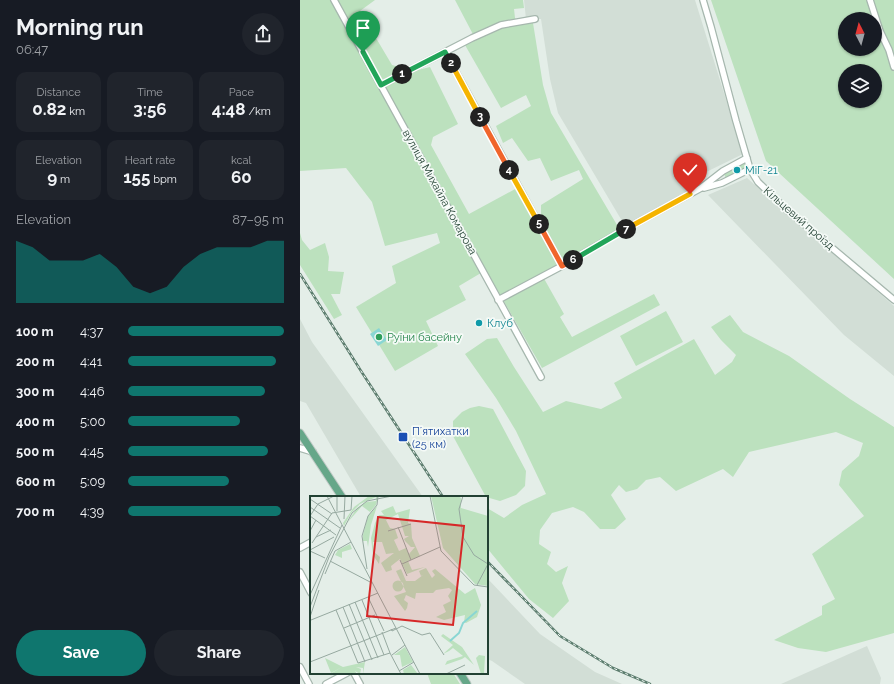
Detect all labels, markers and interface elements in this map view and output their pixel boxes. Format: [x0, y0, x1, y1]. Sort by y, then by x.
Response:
pin [346, 11, 380, 52]
north arrow [838, 12, 882, 56]
map controls [838, 12, 882, 108]
button: share [242, 13, 284, 55]
text: Morning run [16, 14, 144, 40]
icon: arrive [352, 17, 374, 39]
text: 06:47 [16, 42, 48, 57]
pin: 2 [441, 53, 461, 73]
text: 2 [448, 56, 454, 69]
pin: 1 [392, 64, 412, 84]
button: layers [838, 64, 882, 108]
text: 1 [399, 67, 405, 80]
text: Distance [37, 86, 81, 99]
text: Time [137, 86, 163, 99]
text: Pace [229, 86, 254, 99]
text: 0.82 [32, 99, 66, 119]
text: 3:56 [133, 99, 167, 119]
text: 4:48 [212, 99, 246, 119]
text: km [66, 105, 85, 118]
text: /km [246, 105, 271, 118]
pin: 3 [470, 107, 490, 127]
text: 3 [477, 110, 483, 123]
street label: вулиця Михайла Комарова [400, 127, 479, 257]
pin [673, 153, 707, 194]
text: Elevation [35, 154, 82, 167]
text: Heart rate [125, 154, 175, 167]
text: kcal [231, 154, 252, 167]
icon: check [679, 159, 701, 181]
pin: 4 [499, 160, 519, 180]
text: 4 [506, 163, 512, 176]
place label: МіГ-21 [745, 164, 778, 177]
marker: МіГ-21 [732, 165, 742, 175]
text: 9 [47, 167, 57, 187]
text: 155 [123, 167, 150, 187]
text: 60 [231, 167, 252, 187]
text: m [57, 173, 70, 186]
text: bpm [150, 173, 177, 186]
street label: Кільцевий проїзд [761, 184, 837, 253]
text: Elevation [16, 212, 71, 227]
text: 87–95 m [232, 212, 284, 227]
pin: 5 [529, 214, 549, 234]
text: 5 [536, 217, 542, 230]
pin: 7 [616, 219, 636, 239]
text: 7 [623, 222, 629, 235]
pin: 6 [563, 250, 583, 270]
text: 6 [570, 253, 576, 266]
place label: Клуб [487, 317, 513, 330]
marker: Клуб [474, 318, 484, 328]
text: 100 m [16, 324, 54, 339]
text: 4:37 [80, 324, 103, 339]
place label: Руїни басейну [387, 331, 462, 344]
marker: Руїни басейну [374, 332, 384, 342]
text: 200 m [16, 354, 55, 369]
text: 4:41 [80, 354, 102, 369]
text: 300 m [16, 384, 54, 399]
text: 4:46 [80, 384, 104, 399]
text: 400 m [16, 414, 55, 429]
text: 5:00 [80, 414, 105, 429]
place label: Пʼятихатки (25 км) [412, 425, 469, 451]
marker: Пʼятихатки (25 км) [397, 431, 409, 443]
text: 500 m [16, 444, 54, 459]
text: 4:45 [80, 444, 104, 459]
text: 600 m [16, 474, 55, 489]
text: 5:09 [80, 474, 105, 489]
inset map [310, 496, 488, 674]
text: 700 m [16, 504, 54, 519]
text: 4:39 [80, 504, 104, 519]
button: Save [16, 630, 146, 676]
button: Share [154, 630, 284, 676]

